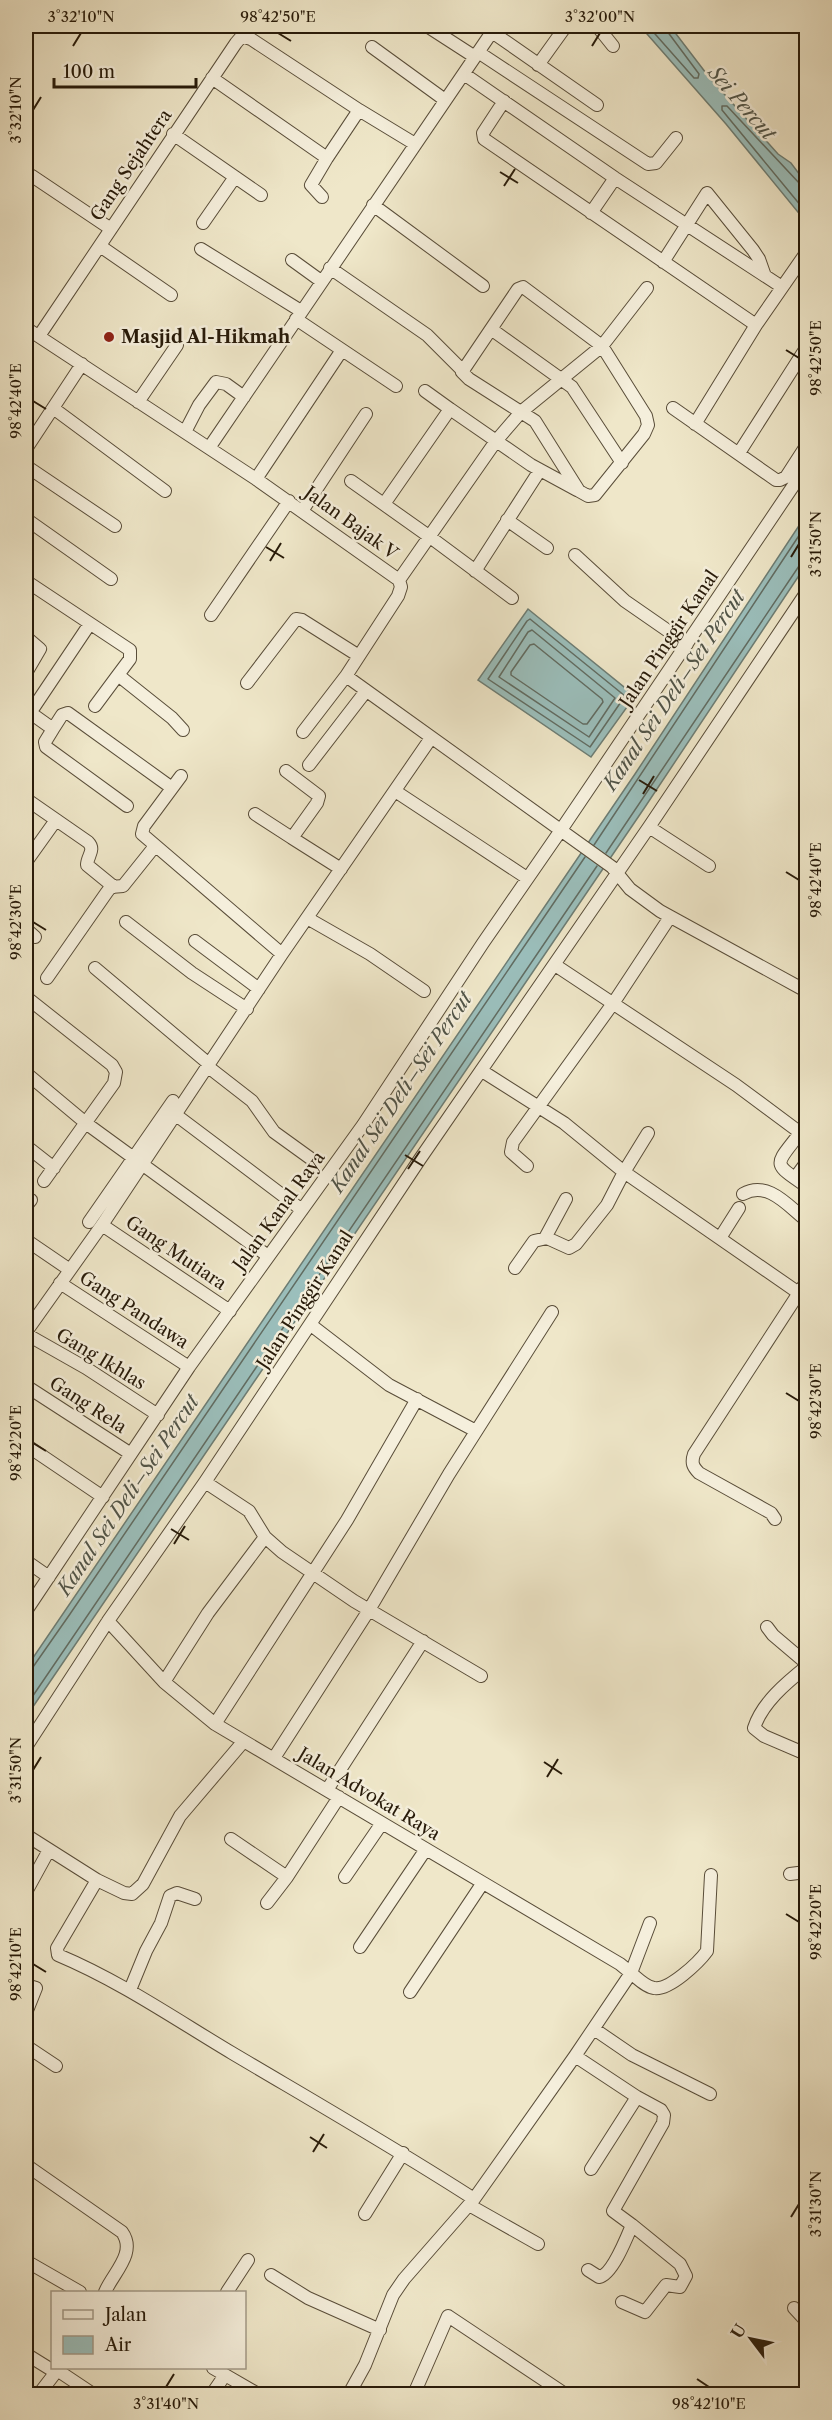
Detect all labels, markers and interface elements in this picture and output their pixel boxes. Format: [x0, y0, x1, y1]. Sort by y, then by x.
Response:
text: 3°32'10"N [47, 7, 115, 26]
text: 98°42'50"E [240, 7, 316, 26]
text: 3°32'00"N [565, 7, 635, 26]
scale bar [54, 51, 196, 89]
water label: Sei Percut [703, 60, 781, 146]
text: 100 m [63, 61, 115, 83]
text: 3°32'10"N [6, 76, 25, 144]
street label: Gang Sejahtera [86, 105, 177, 225]
text: 98°42'50"E [806, 320, 825, 396]
place label: Masjid Al-Hikmah [121, 326, 291, 348]
marker: Masjid Al-Hikmah [102, 330, 116, 344]
text: 98°42'40"E [6, 363, 25, 439]
street label: Jalan Bajak V [297, 480, 403, 565]
text: 3°31'50"N [806, 511, 825, 577]
street label: Jalan Pinggir Kanal [613, 566, 723, 714]
water label: Kanal Sei Deli–Sei Percut [597, 584, 751, 796]
text: 98°42'40"E [806, 842, 825, 918]
text: 98°42'30"E [6, 884, 25, 960]
water label: Kanal Sei Deli–Sei Percut [324, 986, 478, 1198]
street label: Jalan Kanal Raya [227, 1147, 330, 1277]
street label: Gang Mutiara [121, 1211, 231, 1295]
street label: Jalan Pinggir Kanal [250, 1226, 358, 1376]
street label: Gang Pandawa [75, 1267, 193, 1354]
street label: Gang Ikhlas [52, 1324, 150, 1394]
text: 98°42'30"E [806, 1363, 825, 1439]
street label: Gang Rela [45, 1372, 131, 1438]
water label: Kanal Sei Deli–Sei Percut [51, 1389, 205, 1601]
text: 98°42'20"E [6, 1405, 25, 1481]
text: 3°31'50"N [6, 1737, 25, 1803]
street label: Jalan Advokat Raya [291, 1741, 444, 1845]
text: 98°42'20"E [806, 1884, 825, 1960]
text: 98°42'10"E [6, 1927, 25, 2001]
text: 3°31'30"N [806, 2171, 825, 2237]
legend [51, 2291, 246, 2369]
text: Jalan [102, 2304, 147, 2326]
north arrow [721, 2309, 781, 2369]
text: U [726, 2320, 750, 2342]
text: Air [104, 2334, 132, 2356]
text: 3°31'40"N [133, 2394, 199, 2413]
text: 98°42'10"E [672, 2394, 746, 2413]

